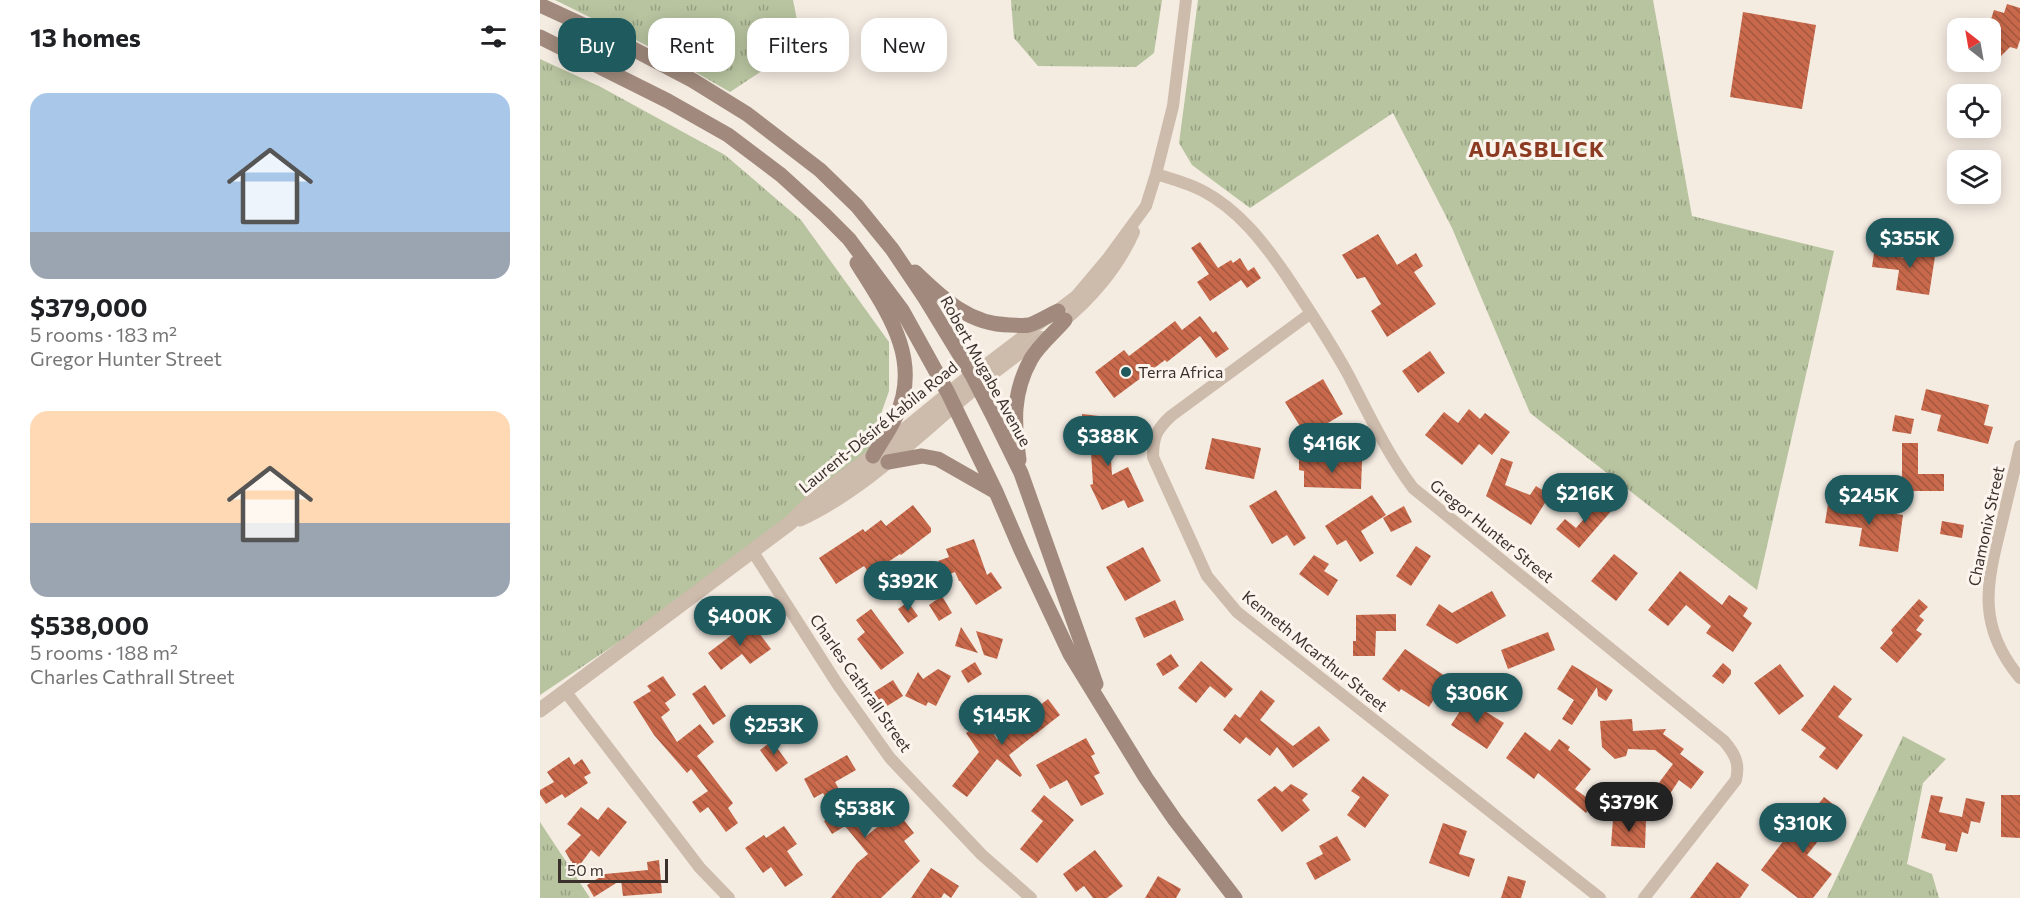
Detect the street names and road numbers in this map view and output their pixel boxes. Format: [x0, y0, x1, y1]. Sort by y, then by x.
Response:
street label: Robert Mugabe Avenue [937, 292, 1036, 449]
street label: Laurent-Désiré Kabila Road [795, 357, 961, 496]
street label: Chamonix Street [1964, 464, 2008, 588]
street label: Gregor Hunter Street [1427, 475, 1558, 587]
street label: Kenneth Mcarthur Street [1239, 586, 1392, 715]
street label: Charles Cathrall Street [807, 610, 916, 756]

